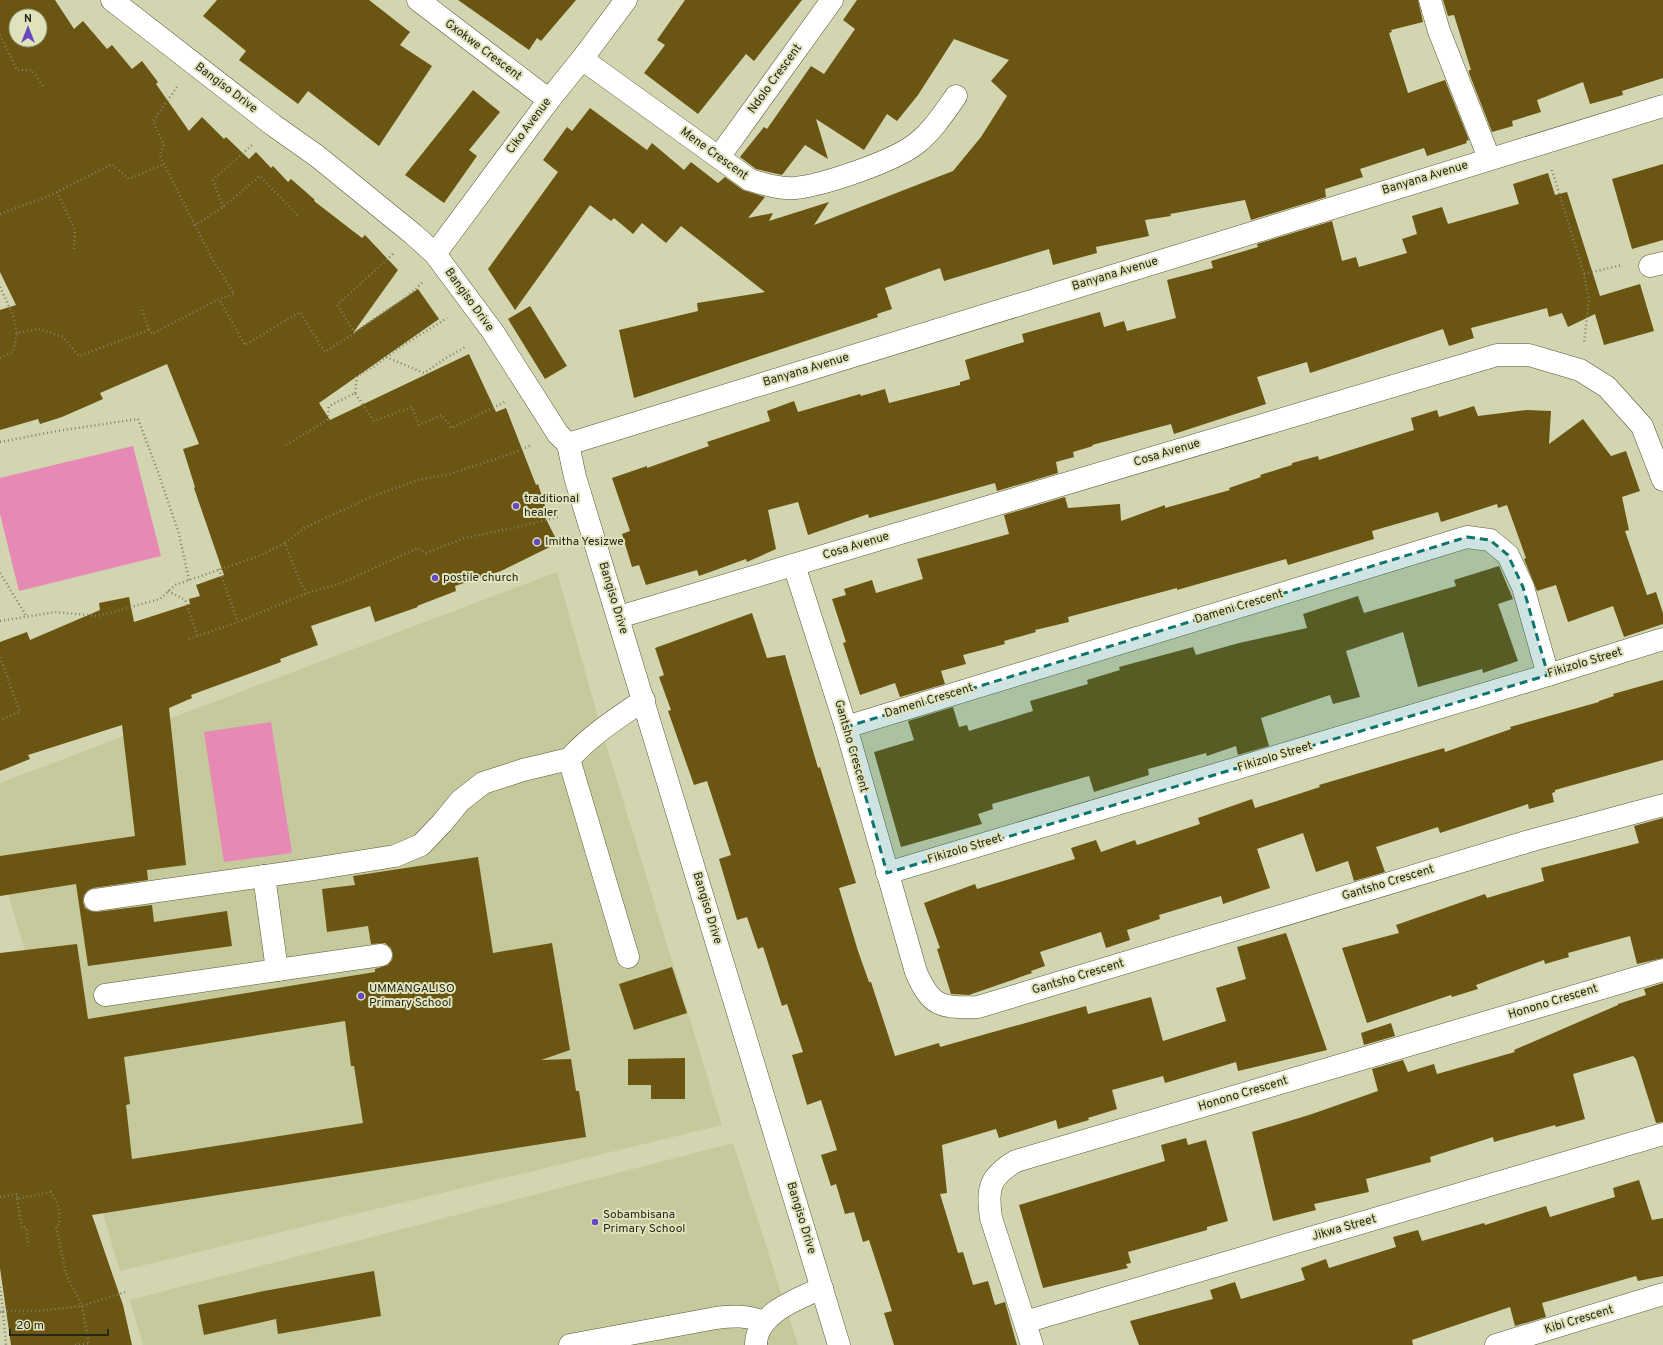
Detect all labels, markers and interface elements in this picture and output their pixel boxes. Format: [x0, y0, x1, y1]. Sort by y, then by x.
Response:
north arrow [8, 8, 48, 48]
text: N [24, 12, 32, 26]
street label: Gxokwe Crescent [441, 16, 525, 84]
street label: Ndolo Crescent [744, 41, 806, 117]
street label: Bangiso Drive [191, 59, 261, 117]
street label: Ciko Avenue [503, 95, 555, 157]
street label: Mene Crescent [677, 124, 751, 184]
street label: Banyana Avenue [1380, 157, 1470, 199]
street label: Banyana Avenue [1070, 253, 1160, 295]
street label: Bangiso Drive [441, 265, 497, 335]
street label: Banyana Avenue [761, 349, 851, 391]
street label: Cosa Avenue [1132, 435, 1202, 471]
place label: traditional healer [524, 491, 579, 521]
marker: traditional healer [511, 501, 521, 511]
street label: Cosa Avenue [821, 528, 891, 564]
place label: Imitha Yesizwe [545, 534, 624, 550]
marker: Imitha Yesizwe [532, 537, 542, 547]
street label: Bangiso Drive [594, 560, 632, 636]
place label: postile church [443, 570, 519, 586]
marker: postile church [430, 573, 440, 583]
street label: Dameni Crescent [1193, 586, 1285, 628]
street label: Fikizolo Street [1546, 644, 1624, 682]
street label: Dameni Crescent [883, 680, 975, 722]
street label: Gantsho Crescent [830, 698, 872, 794]
street label: Fikizolo Street [1236, 738, 1314, 776]
street label: Fikizolo Street [926, 830, 1004, 868]
street label: Gantsho Crescent [1340, 861, 1436, 905]
street label: Bangiso Drive [688, 870, 726, 946]
street label: Gantsho Crescent [1030, 955, 1126, 999]
place label: UMMANGALISO Primary School [369, 981, 455, 1011]
street label: Honono Crescent [1506, 981, 1600, 1023]
marker: UMMANGALISO Primary School [356, 991, 366, 1001]
street label: Honono Crescent [1196, 1073, 1290, 1115]
street label: Bangiso Drive [782, 1180, 820, 1256]
place label: Sobambisana Primary School [603, 1207, 686, 1237]
street label: Jikwa Street [1310, 1211, 1378, 1245]
marker: Sobambisana Primary School [590, 1217, 600, 1227]
street label: Kibi Crescent [1543, 1302, 1615, 1338]
scale bar [10, 1311, 108, 1337]
text: 20 m [16, 1318, 44, 1334]

